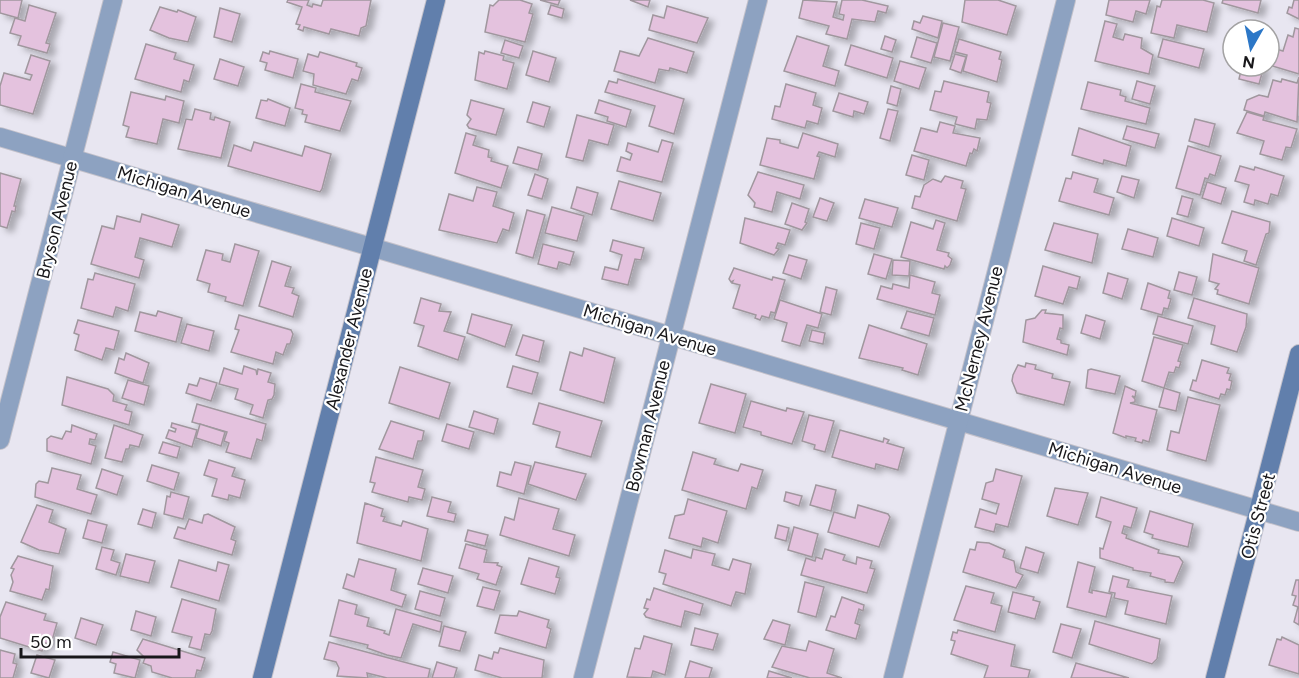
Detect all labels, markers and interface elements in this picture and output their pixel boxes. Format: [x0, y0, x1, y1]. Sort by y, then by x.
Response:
north arrow [1221, 18, 1281, 78]
text: N [1241, 52, 1256, 73]
street label: Bryson Avenue [32, 159, 82, 281]
street label: Michigan Avenue [115, 161, 254, 223]
street label: McNerney Avenue [950, 264, 1008, 414]
street label: Alexander Avenue [321, 266, 377, 412]
street label: Michigan Avenue [581, 299, 720, 361]
street label: Bowman Avenue [621, 358, 675, 494]
street label: Michigan Avenue [1046, 437, 1185, 499]
street label: Otis Street [1236, 470, 1280, 561]
scale bar [21, 621, 178, 659]
text: 50 m [30, 631, 72, 653]

